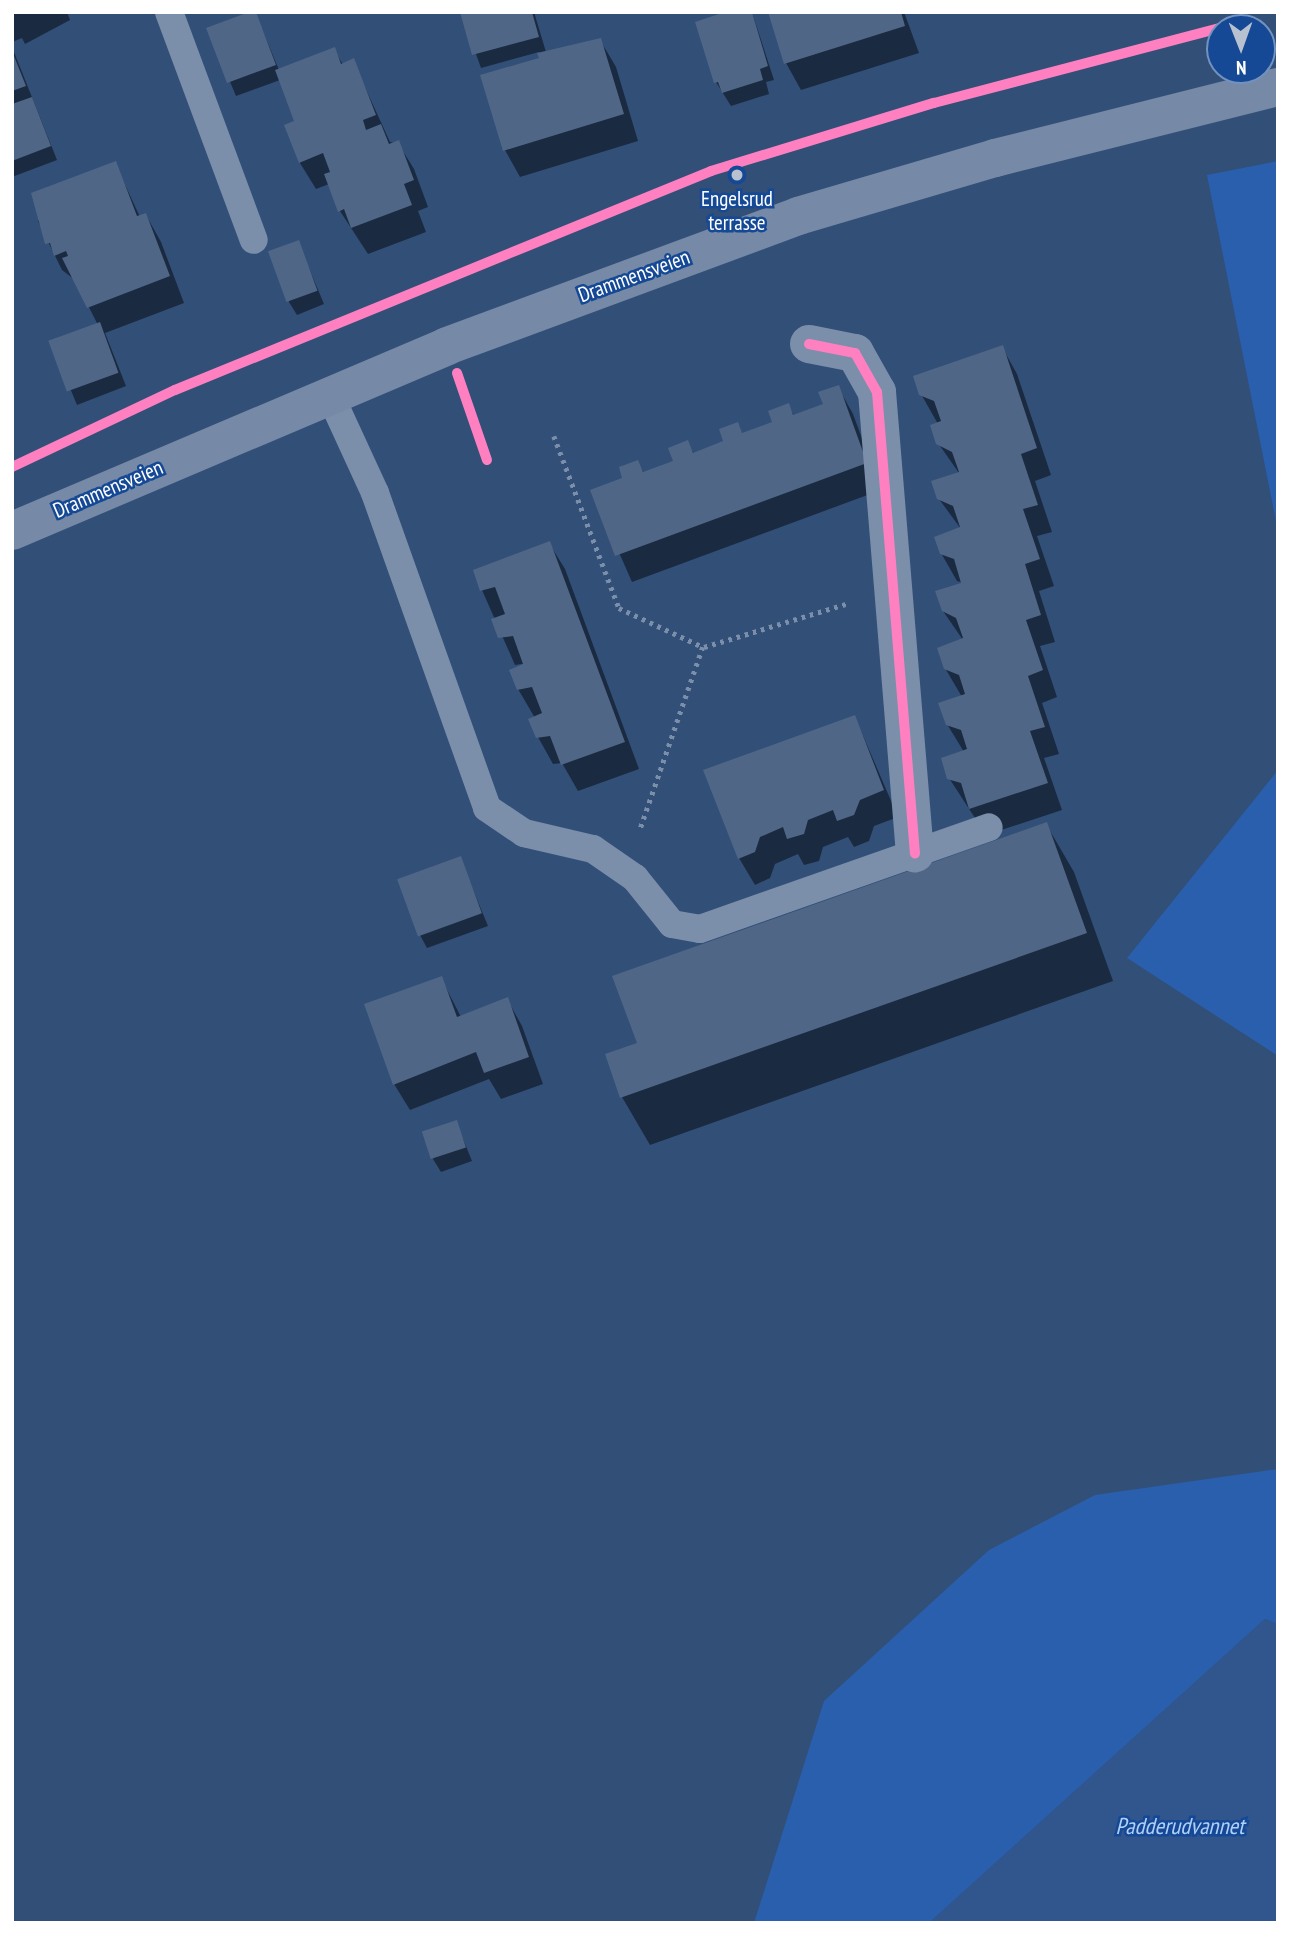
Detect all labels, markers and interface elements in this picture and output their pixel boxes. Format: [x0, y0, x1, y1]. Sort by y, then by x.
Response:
north arrow [1206, 14, 1276, 84]
text: N [1236, 56, 1247, 80]
marker: Engelsrud terrasse [729, 167, 745, 183]
place label: Engelsrud terrasse [701, 186, 773, 236]
street label: Drammensveien [575, 244, 693, 308]
street label: Drammensveien [49, 455, 167, 523]
water label: Padderudvannet [1116, 1812, 1244, 1840]

